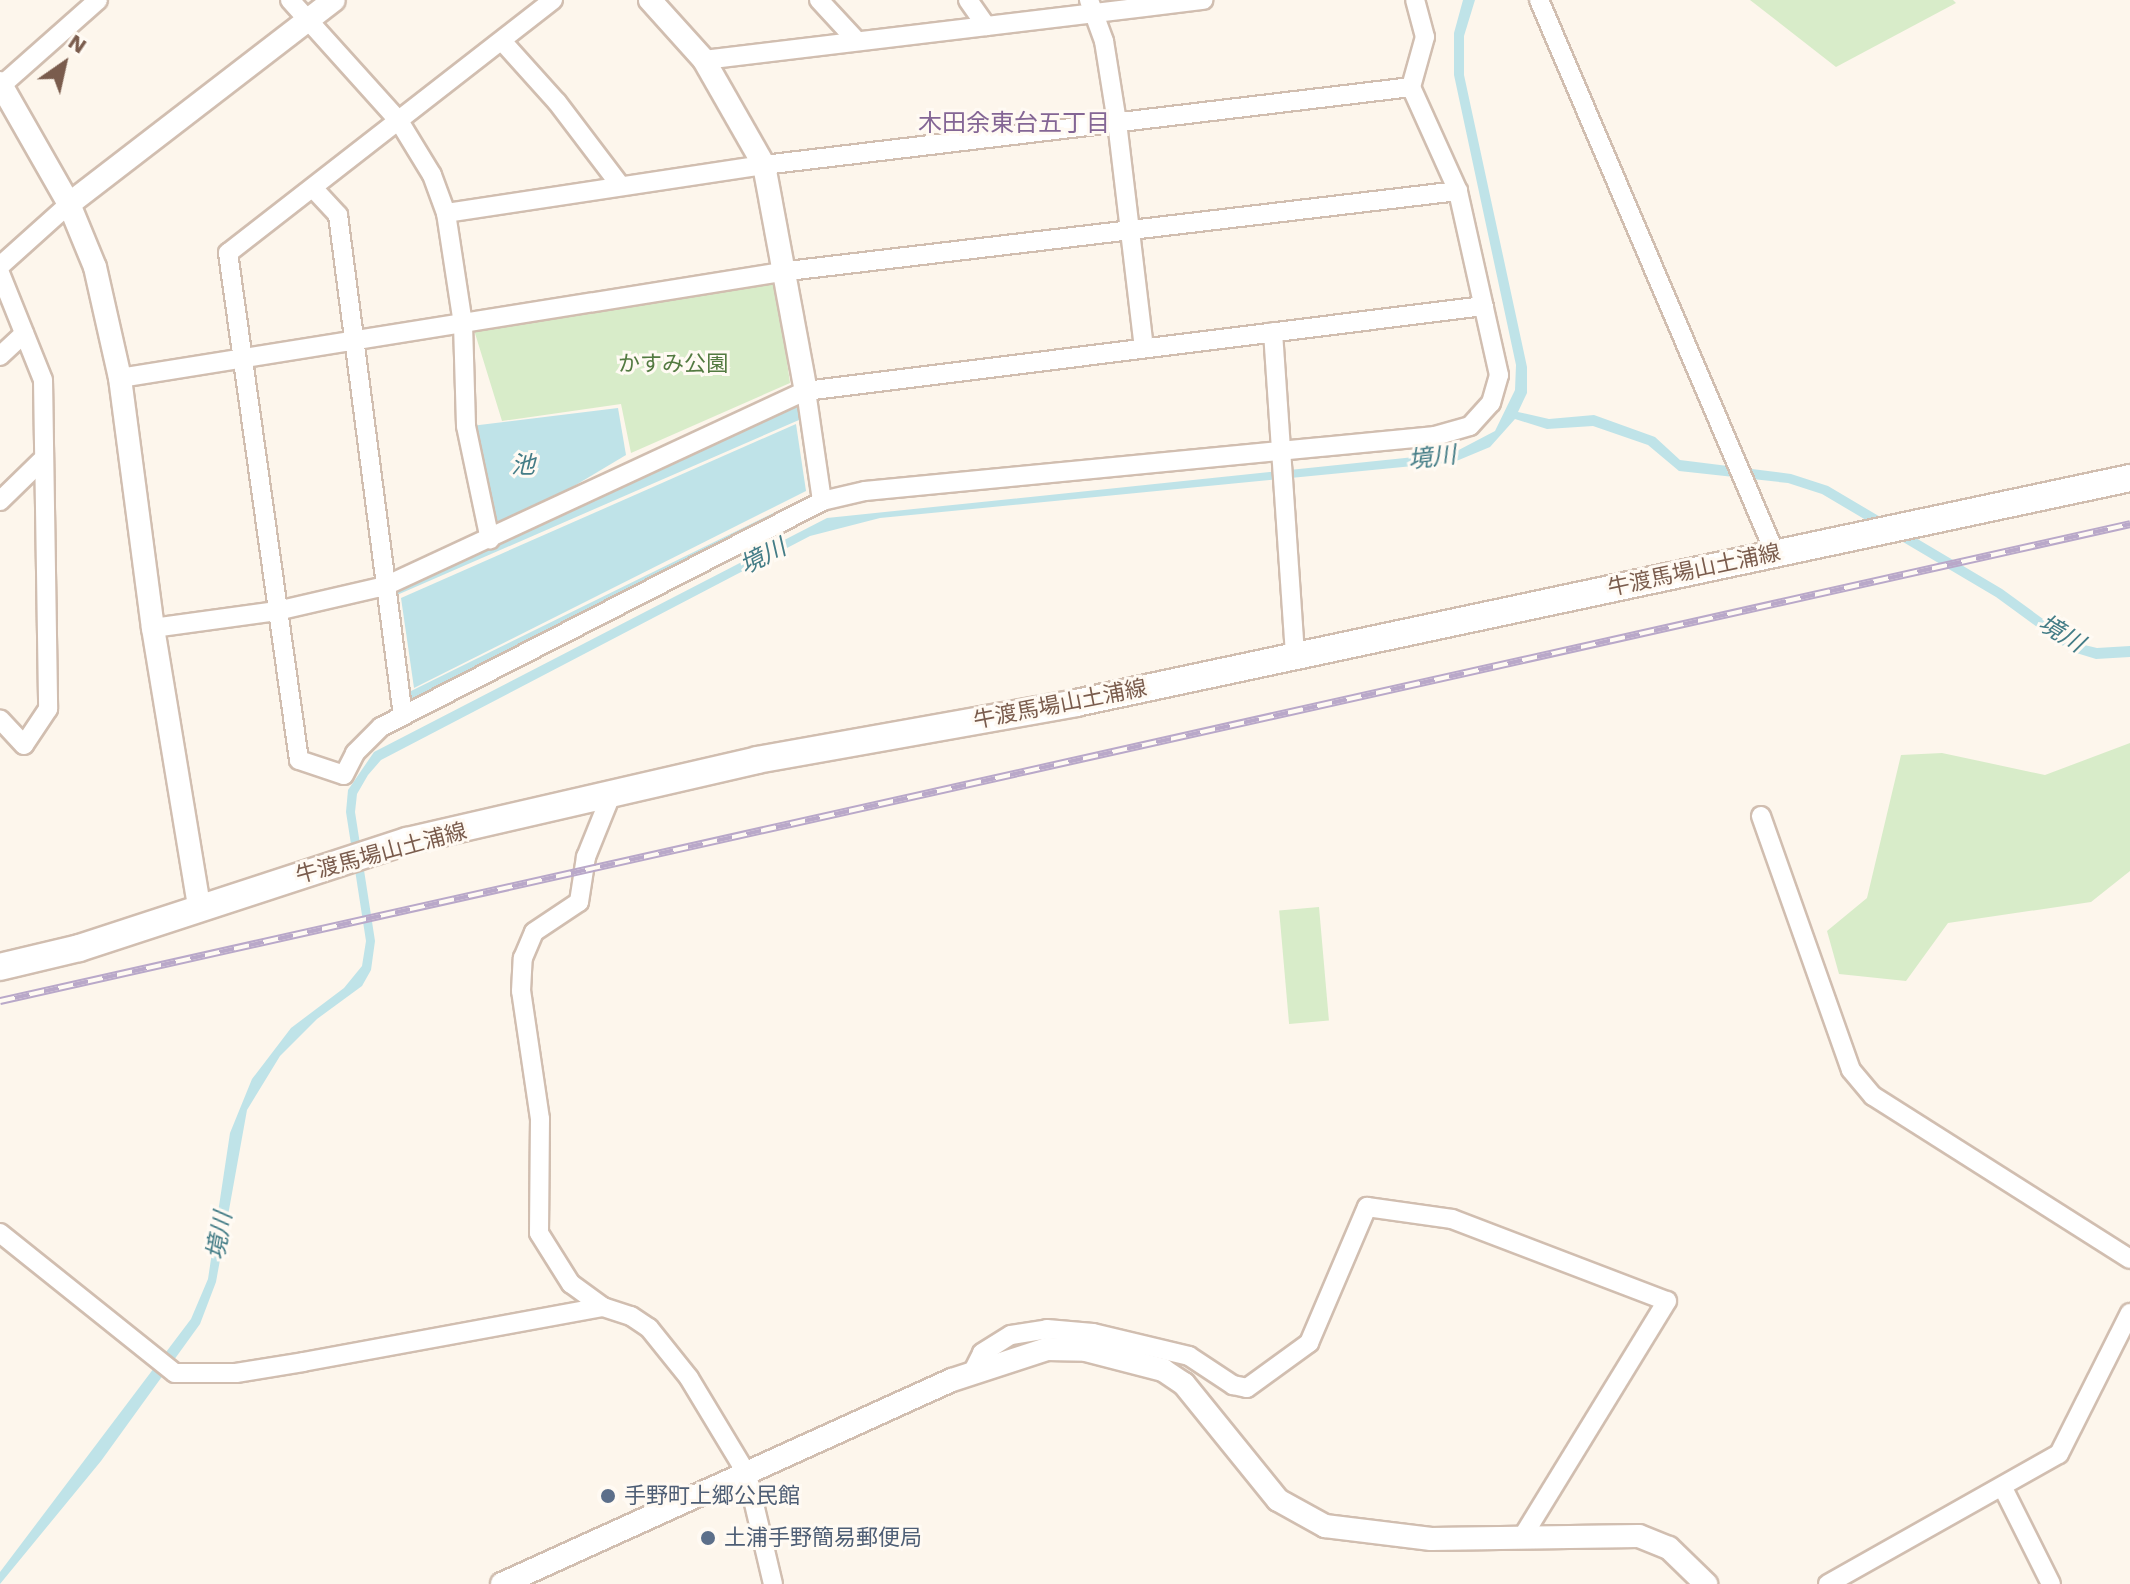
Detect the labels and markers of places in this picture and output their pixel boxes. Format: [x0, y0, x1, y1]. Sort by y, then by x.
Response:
place label: 手野町上郷公民館 [624, 1483, 800, 1509]
marker: 手野町上郷公民館 [599, 1487, 617, 1505]
place label: 土浦手野簡易郵便局 [724, 1525, 922, 1551]
marker: 土浦手野簡易郵便局 [699, 1529, 717, 1547]

